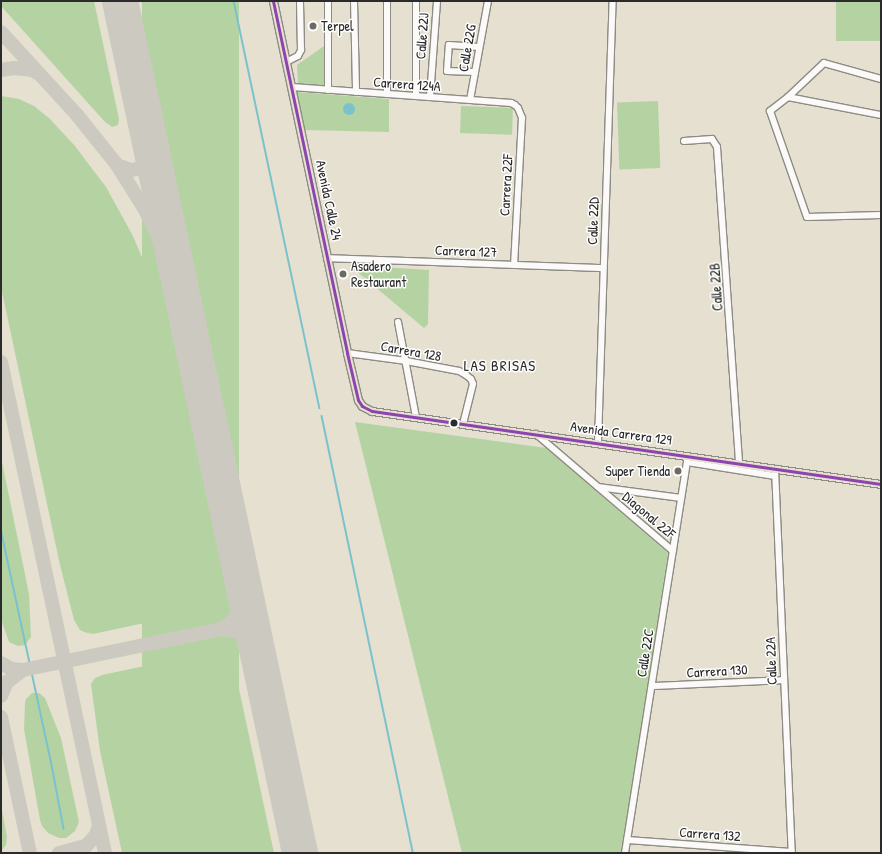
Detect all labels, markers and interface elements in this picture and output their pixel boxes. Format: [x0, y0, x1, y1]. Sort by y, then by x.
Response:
street label: Calle 22J [412, 12, 432, 60]
place label: Terpel [321, 18, 354, 34]
marker: Terpel [308, 21, 318, 31]
street label: Calle 22G [455, 23, 479, 73]
street label: Carrera 124A [373, 73, 441, 95]
street label: Carrera 22F [496, 154, 516, 216]
street label: Avenida Calle 24 [312, 158, 346, 242]
street label: Calle 22D [584, 197, 602, 245]
street label: Carrera 127 [435, 242, 497, 260]
place label: Asadero Restaurant [351, 258, 406, 290]
street label: Calle 22B [706, 262, 726, 312]
marker: Asadero Restaurant [338, 269, 348, 279]
street label: Carrera 128 [379, 337, 443, 365]
district label: LAS BRISAS [464, 357, 536, 375]
unlabelled marker [449, 418, 459, 428]
street label: Avenida Carrera 129 [569, 418, 673, 448]
place label: Super Tienda [605, 463, 670, 479]
marker: Super Tienda [673, 466, 683, 476]
street label: Diagonal 22F [619, 488, 679, 542]
street label: Calle 22C [633, 628, 657, 678]
street label: Calle 22A [762, 637, 780, 685]
street label: Carrera 130 [686, 661, 748, 681]
street label: Carrera 132 [679, 823, 741, 845]

